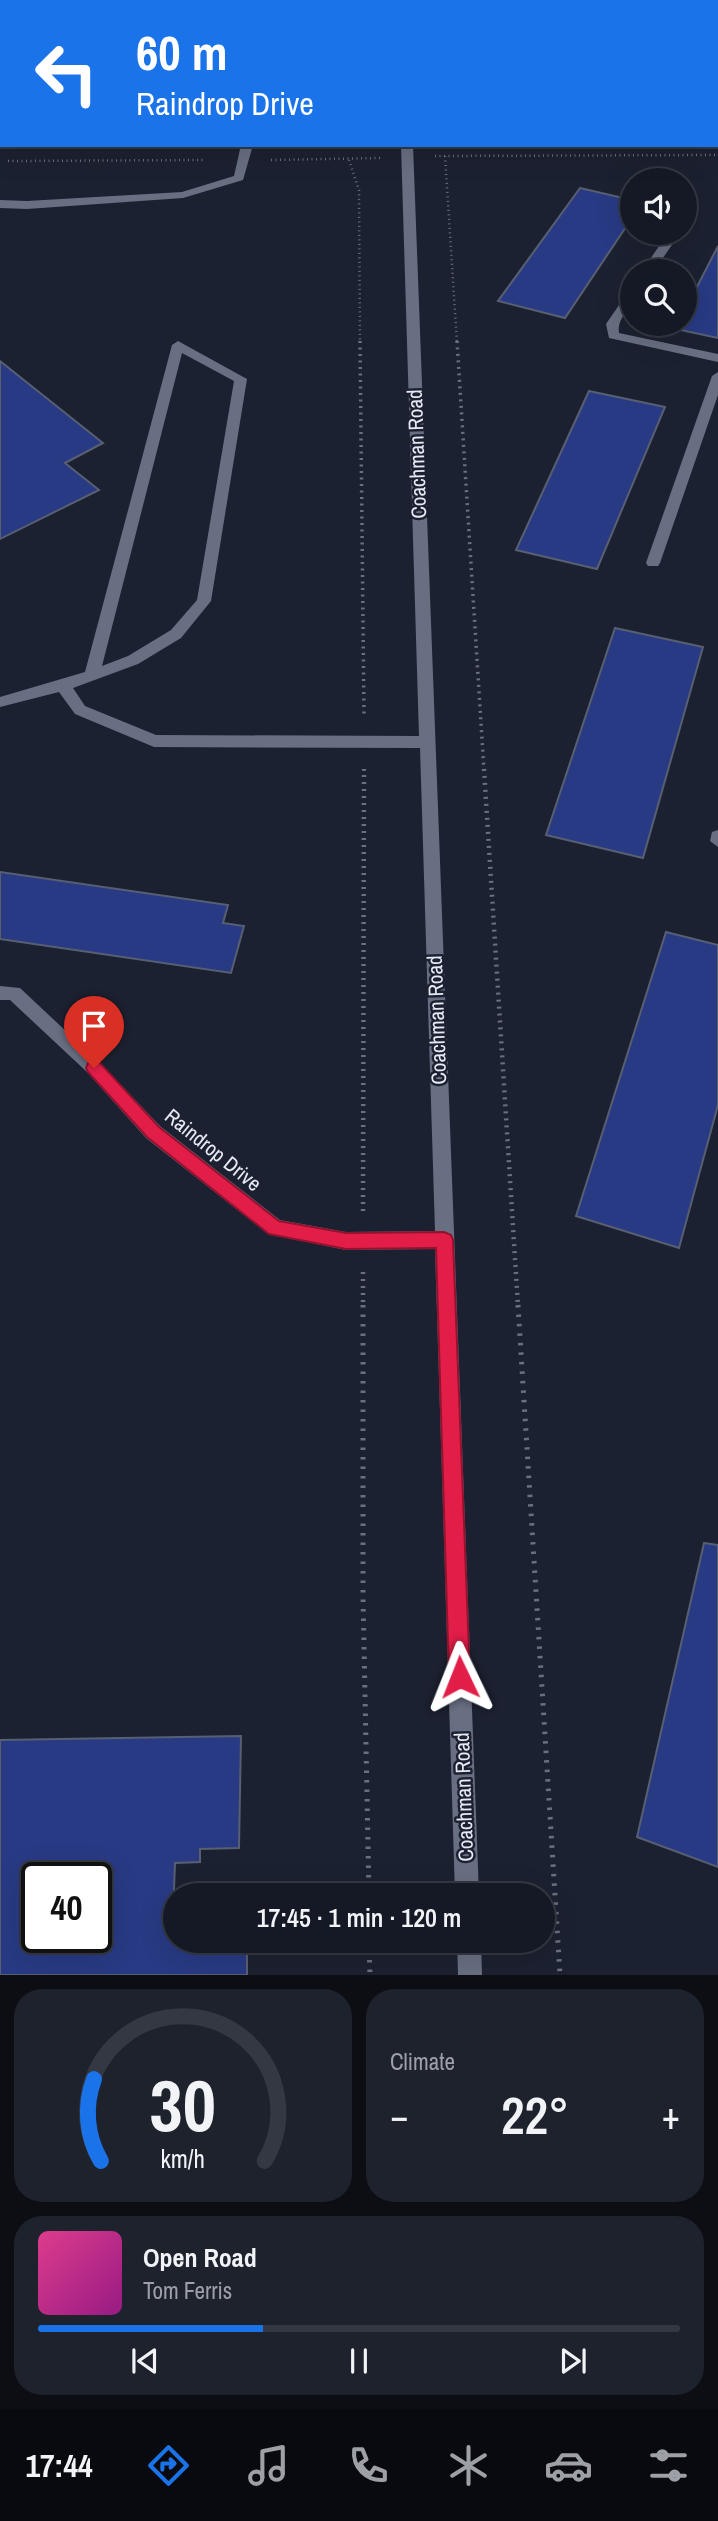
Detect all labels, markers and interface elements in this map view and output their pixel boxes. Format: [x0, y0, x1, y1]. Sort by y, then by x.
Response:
text: 60 m [136, 19, 228, 85]
icon: left [21, 28, 112, 119]
text: Raindrop Drive [136, 82, 314, 125]
map controls [620, 168, 697, 336]
button: sound [620, 168, 697, 245]
button: search [620, 259, 697, 336]
street label: Coachman Road [400, 389, 433, 519]
street label: Coachman Road [420, 955, 453, 1085]
pin [64, 996, 124, 1068]
icon: arrive [75, 1007, 113, 1045]
street label: Raindrop Drive [159, 1102, 268, 1198]
position arrow [423, 1640, 497, 1714]
street label: Coachman Road [447, 1732, 480, 1862]
speed limit sign: 40 [21, 1862, 112, 1953]
text: 17:45 · 1 min · 120 m [257, 1900, 461, 1935]
text: Climate [390, 2046, 455, 2077]
text: 30 [150, 2057, 216, 2155]
text: 22° [501, 2080, 569, 2150]
text: − [390, 2090, 408, 2141]
text: + [662, 2090, 680, 2141]
text: km/h [161, 2142, 205, 2176]
text: Open Road [143, 2240, 257, 2275]
text: Tom Ferris [143, 2275, 232, 2306]
icon: previous [126, 2342, 164, 2380]
icon: pause [340, 2342, 378, 2380]
icon: next [554, 2342, 592, 2380]
icon: directions [144, 2441, 193, 2490]
icon: music [244, 2441, 293, 2490]
icon: phone [344, 2441, 393, 2490]
icon: climate [444, 2441, 493, 2490]
icon: car [544, 2441, 593, 2490]
icon: filters [644, 2441, 693, 2490]
text: 17:44 [25, 2444, 93, 2487]

